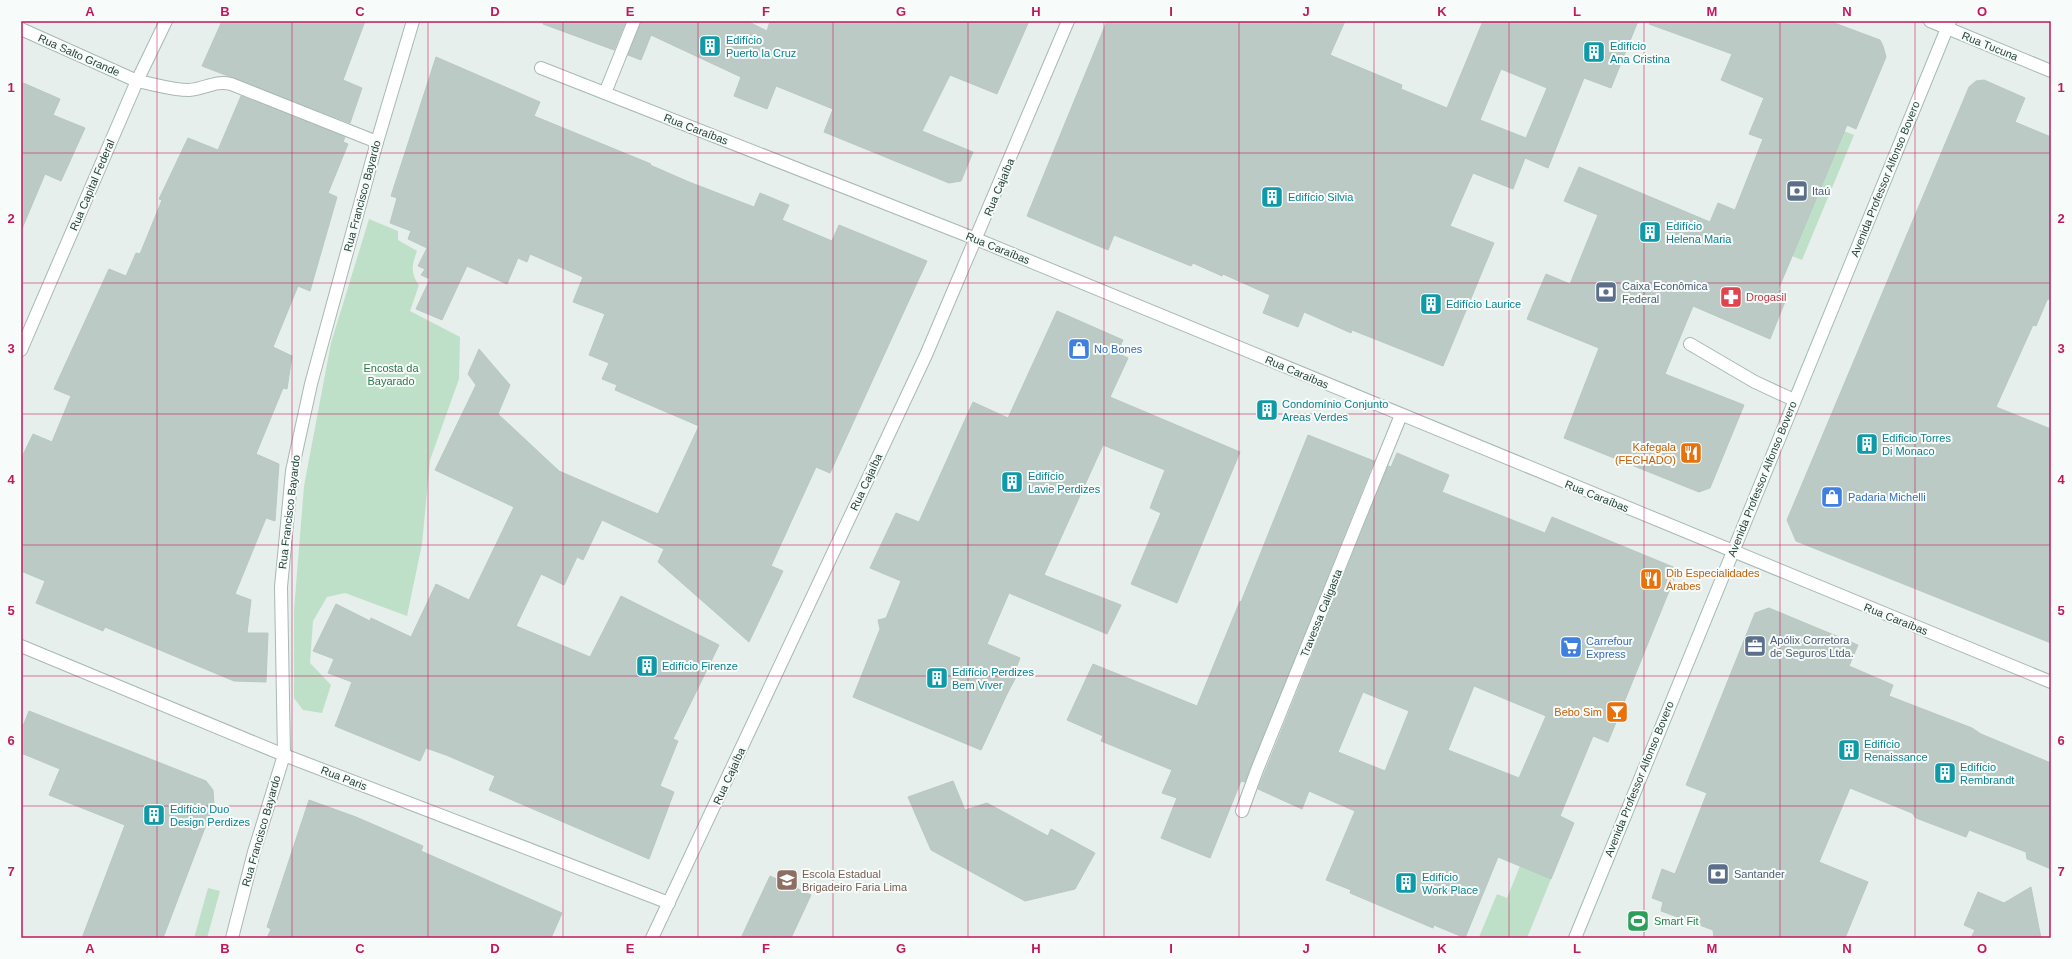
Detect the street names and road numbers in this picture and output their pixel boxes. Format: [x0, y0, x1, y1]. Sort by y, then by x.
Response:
street label: Rua Tucuna [1960, 29, 2021, 63]
street label: Rua Salto Grande [36, 32, 122, 78]
street label: Avenida Professor Alfonso Bovero [1848, 99, 1922, 259]
street label: Rua Caraíbas [662, 111, 730, 147]
street label: Rua Capital Federal [67, 138, 117, 232]
street label: Rua Francisco Bayardo [341, 139, 383, 253]
street label: Rua Cajaíba [982, 156, 1017, 217]
street label: Rua Caraíbas [964, 230, 1032, 266]
street label: Rua Caraíbas [1263, 353, 1331, 391]
street label: Avenida Professor Alfonso Bovero [1725, 399, 1799, 559]
street label: Rua Cajaíba [848, 451, 885, 512]
street label: Rua Francisco Bayardo [276, 454, 302, 570]
street label: Rua Caraíbas [1563, 478, 1631, 514]
street label: Travessa Caligasta [1298, 566, 1344, 659]
street label: Rua Caraíbas [1862, 601, 1930, 637]
street label: Avenida Professor Alfonso Bovero [1602, 699, 1676, 859]
street label: Rua Cajaíba [711, 745, 748, 806]
street label: Rua Paris [319, 764, 369, 792]
street label: Rua Francisco Bayardo [239, 774, 283, 888]

